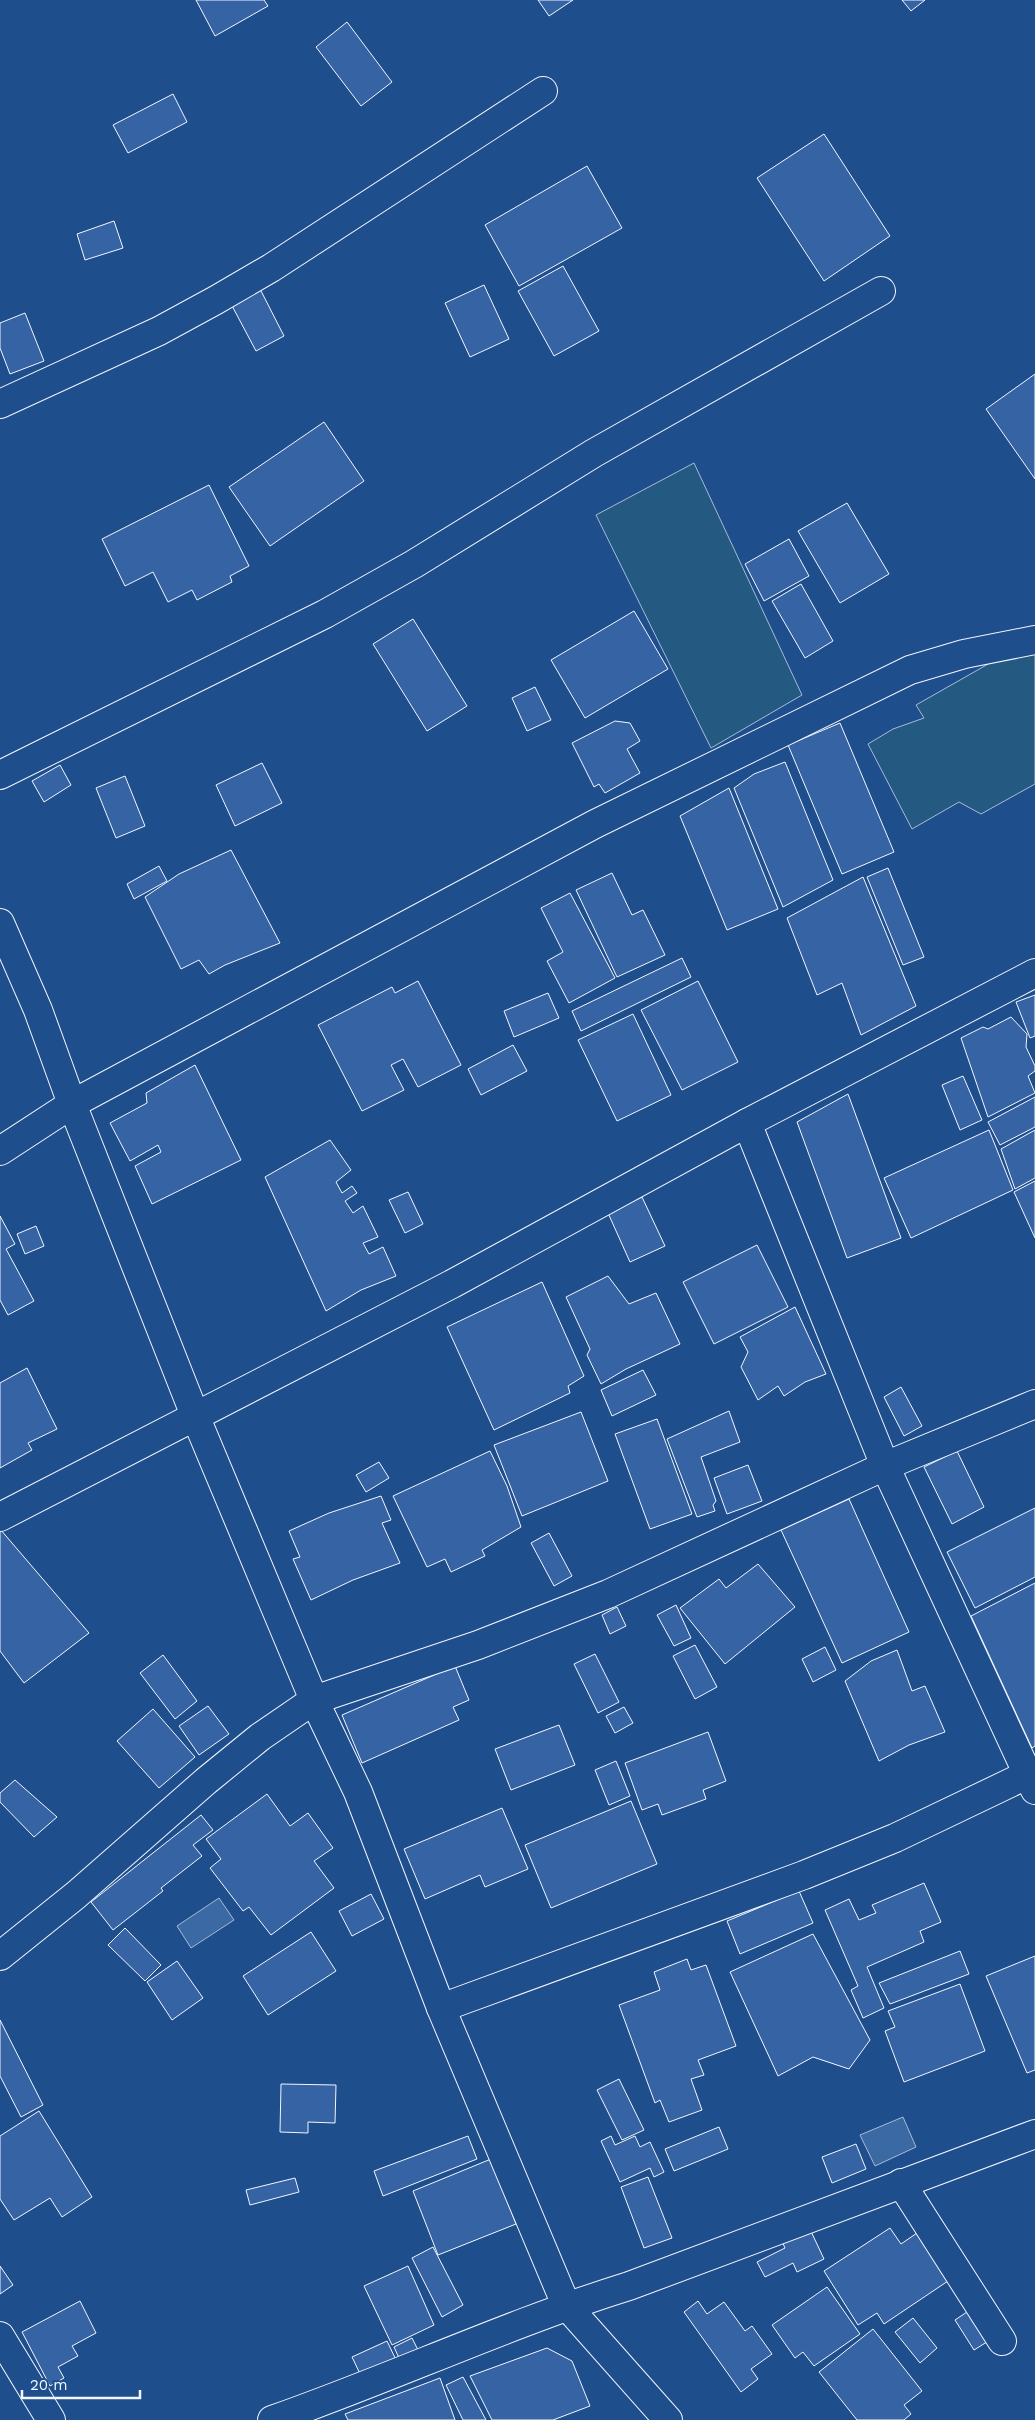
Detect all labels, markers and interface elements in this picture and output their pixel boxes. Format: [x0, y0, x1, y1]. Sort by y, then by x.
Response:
scale bar [22, 2368, 140, 2400]
text: 20 m [30, 2376, 68, 2394]

